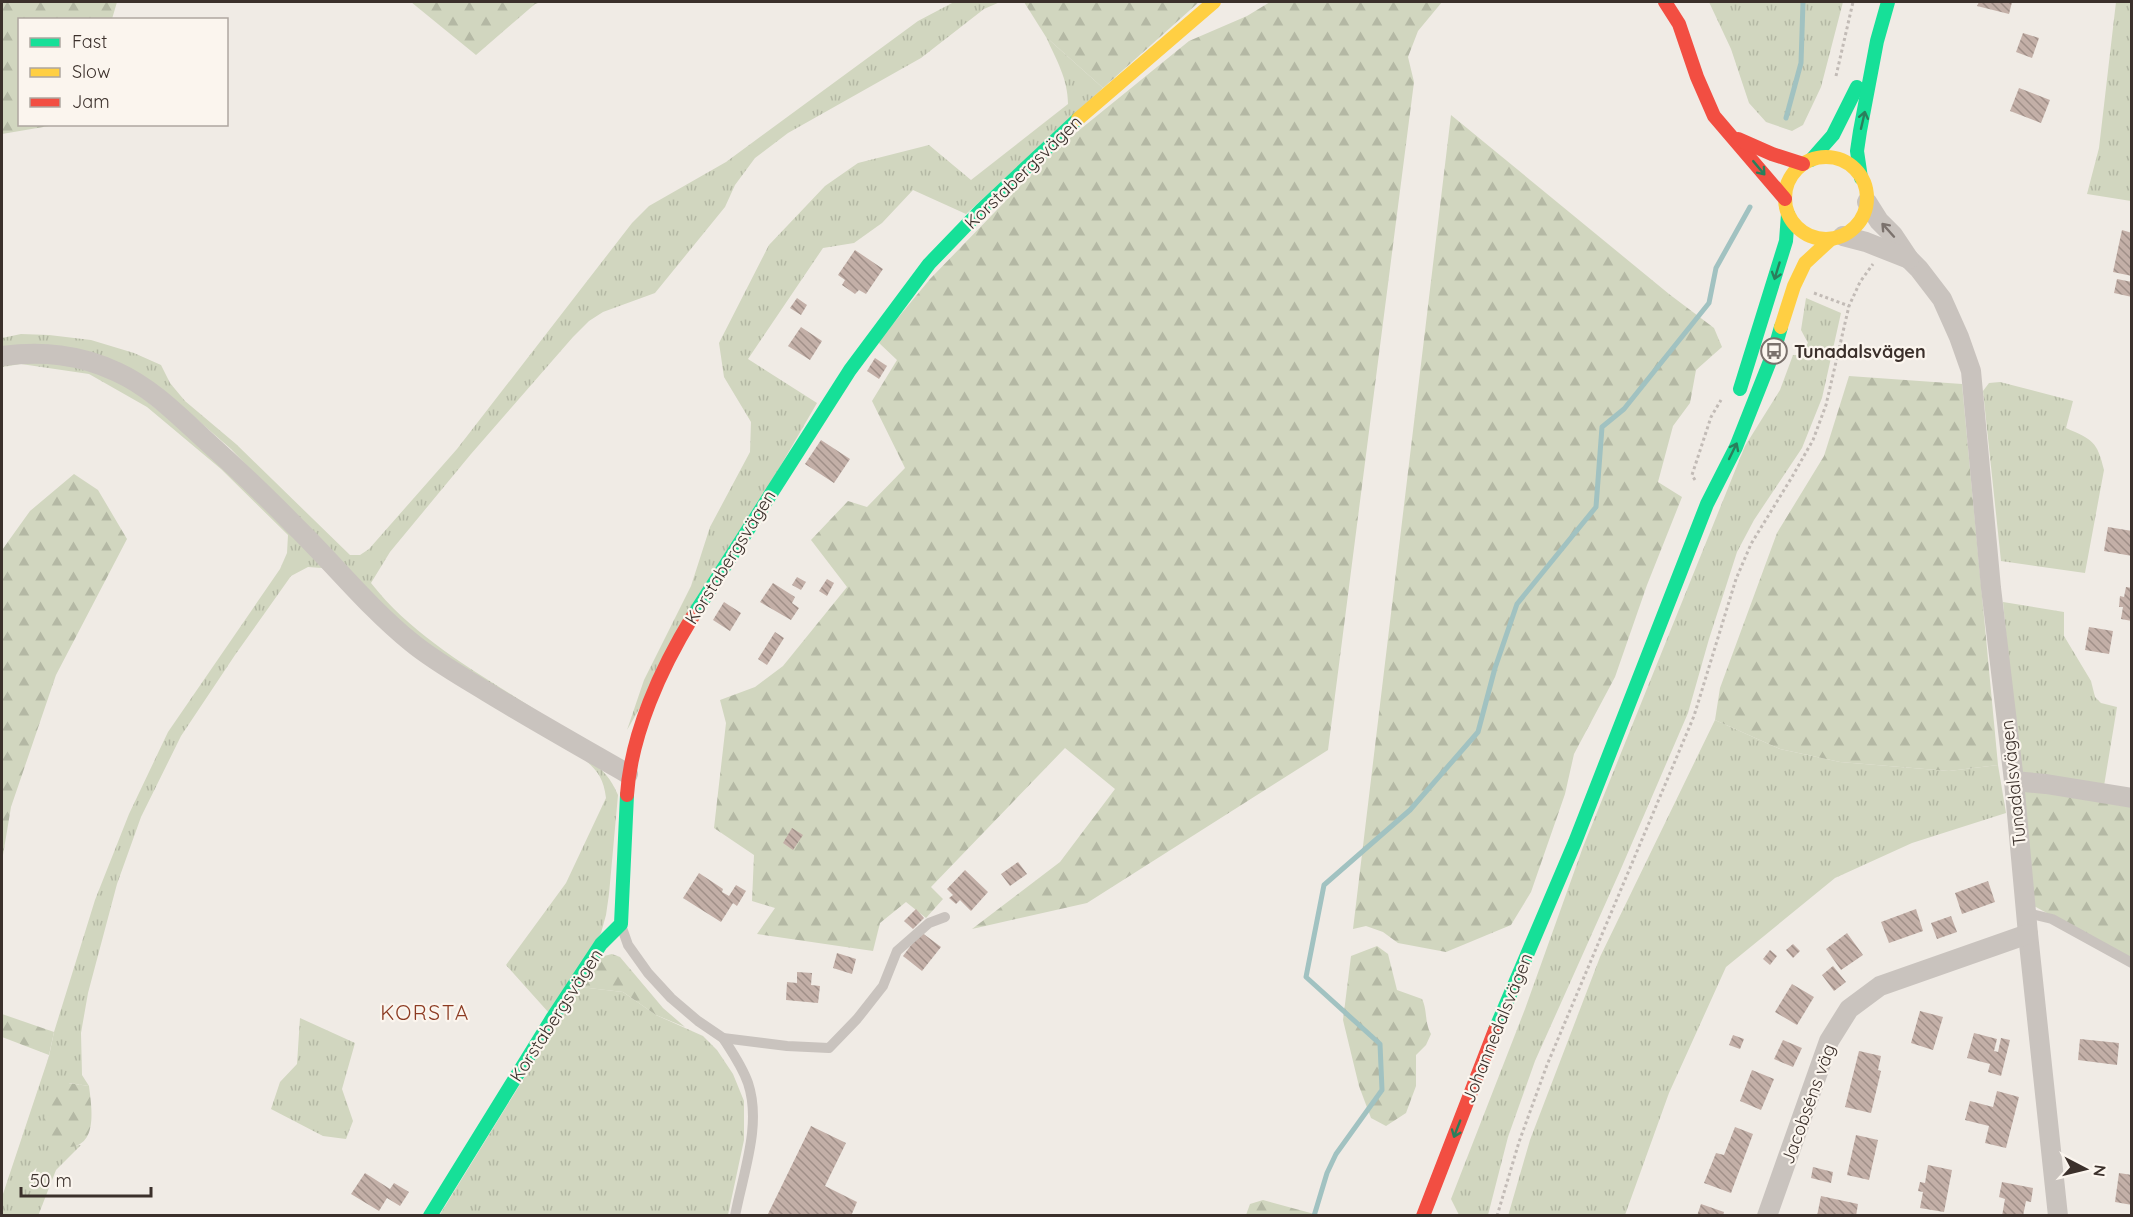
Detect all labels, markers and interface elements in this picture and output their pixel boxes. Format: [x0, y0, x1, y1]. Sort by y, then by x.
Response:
legend [18, 18, 228, 126]
text: Fast [72, 30, 107, 53]
text: Slow [72, 60, 110, 83]
text: Jam [72, 90, 110, 113]
street label: Korstabergsvägen [960, 110, 1086, 234]
one-way arrow [1857, 111, 1869, 130]
one-way arrow [1752, 160, 1765, 176]
one-way arrow [1881, 223, 1895, 238]
one-way arrow [1771, 261, 1782, 280]
bus stop icon: Tunadalsvägen [1759, 336, 1789, 366]
place label: Tunadalsvägen [1794, 340, 1926, 363]
one-way arrow [1728, 443, 1740, 461]
street label: Korstabergsvägen [679, 486, 781, 628]
street label: Tunadalsvägen [1995, 719, 2031, 847]
street label: Korstabergsvägen [504, 944, 608, 1086]
street label: Johannedalsvägen [1456, 950, 1538, 1106]
district label: KORSTA [380, 999, 470, 1025]
street label: Jacobséns väg [1776, 1041, 1840, 1167]
one-way arrow [1451, 1119, 1462, 1138]
north arrow [2055, 1139, 2115, 1199]
scale bar [21, 1160, 152, 1198]
text: N [2089, 1164, 2111, 1178]
text: 50 m [30, 1169, 72, 1192]

